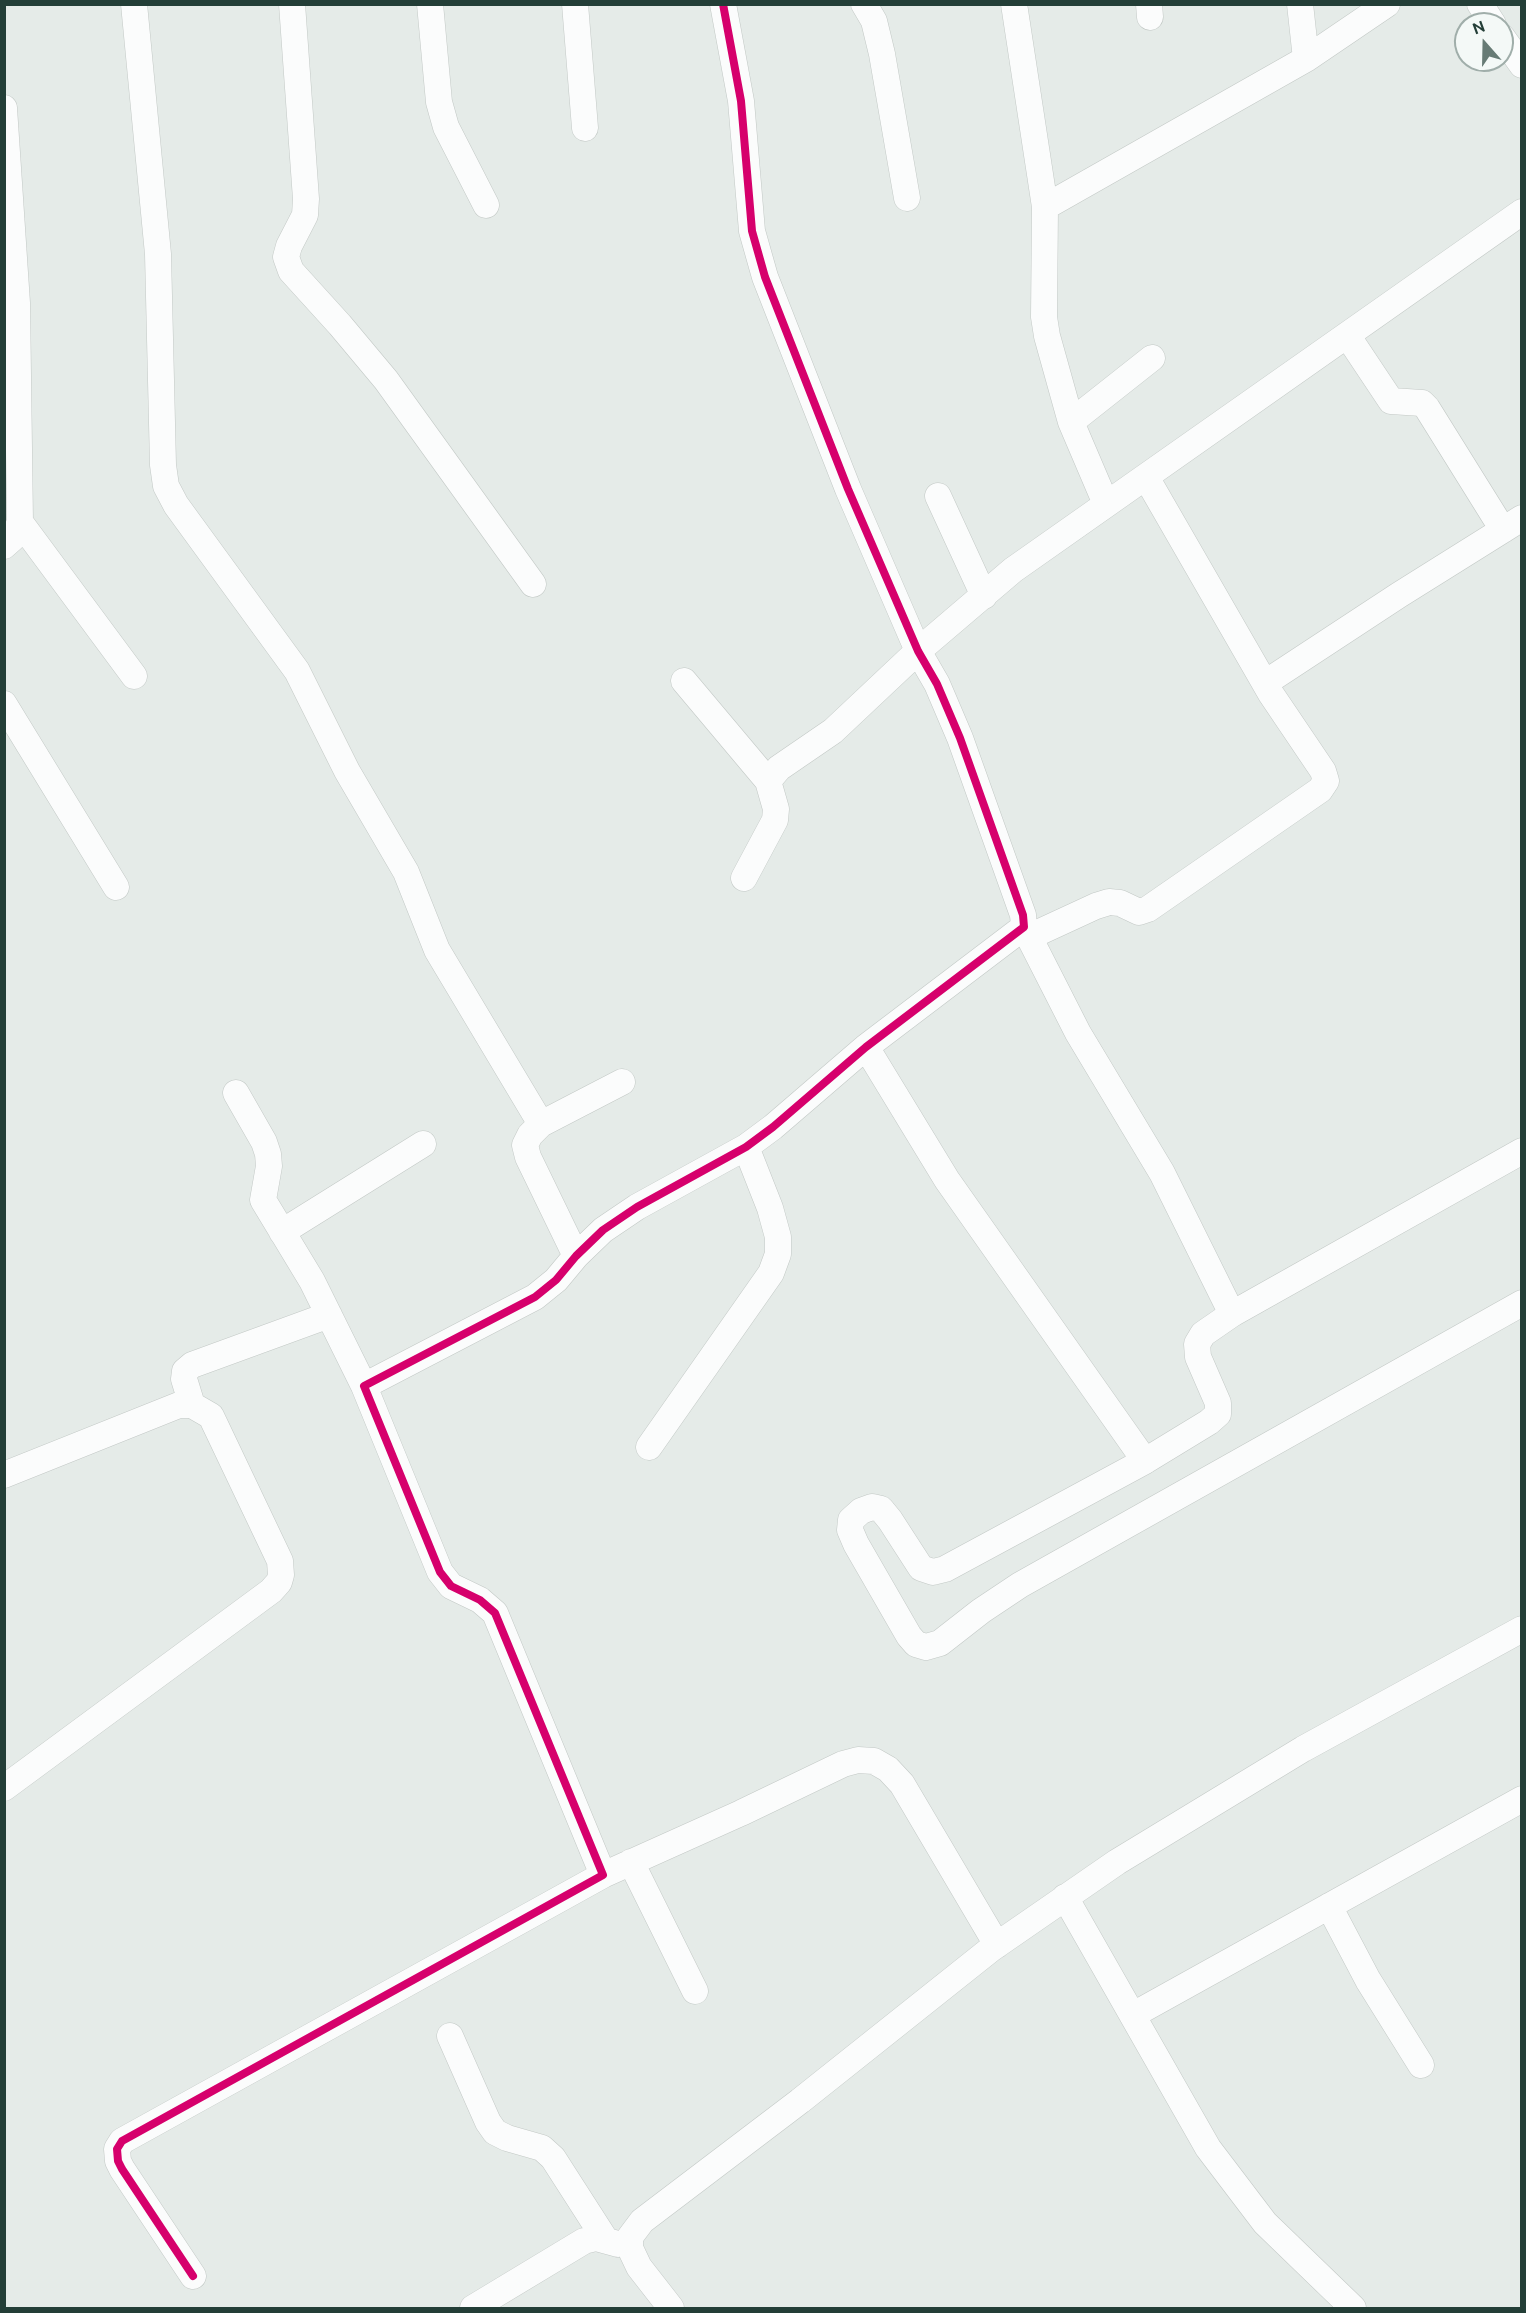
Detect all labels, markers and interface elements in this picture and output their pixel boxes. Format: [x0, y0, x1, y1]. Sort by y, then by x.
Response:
north arrow [1454, 12, 1514, 72]
text: N [1470, 16, 1487, 37]

